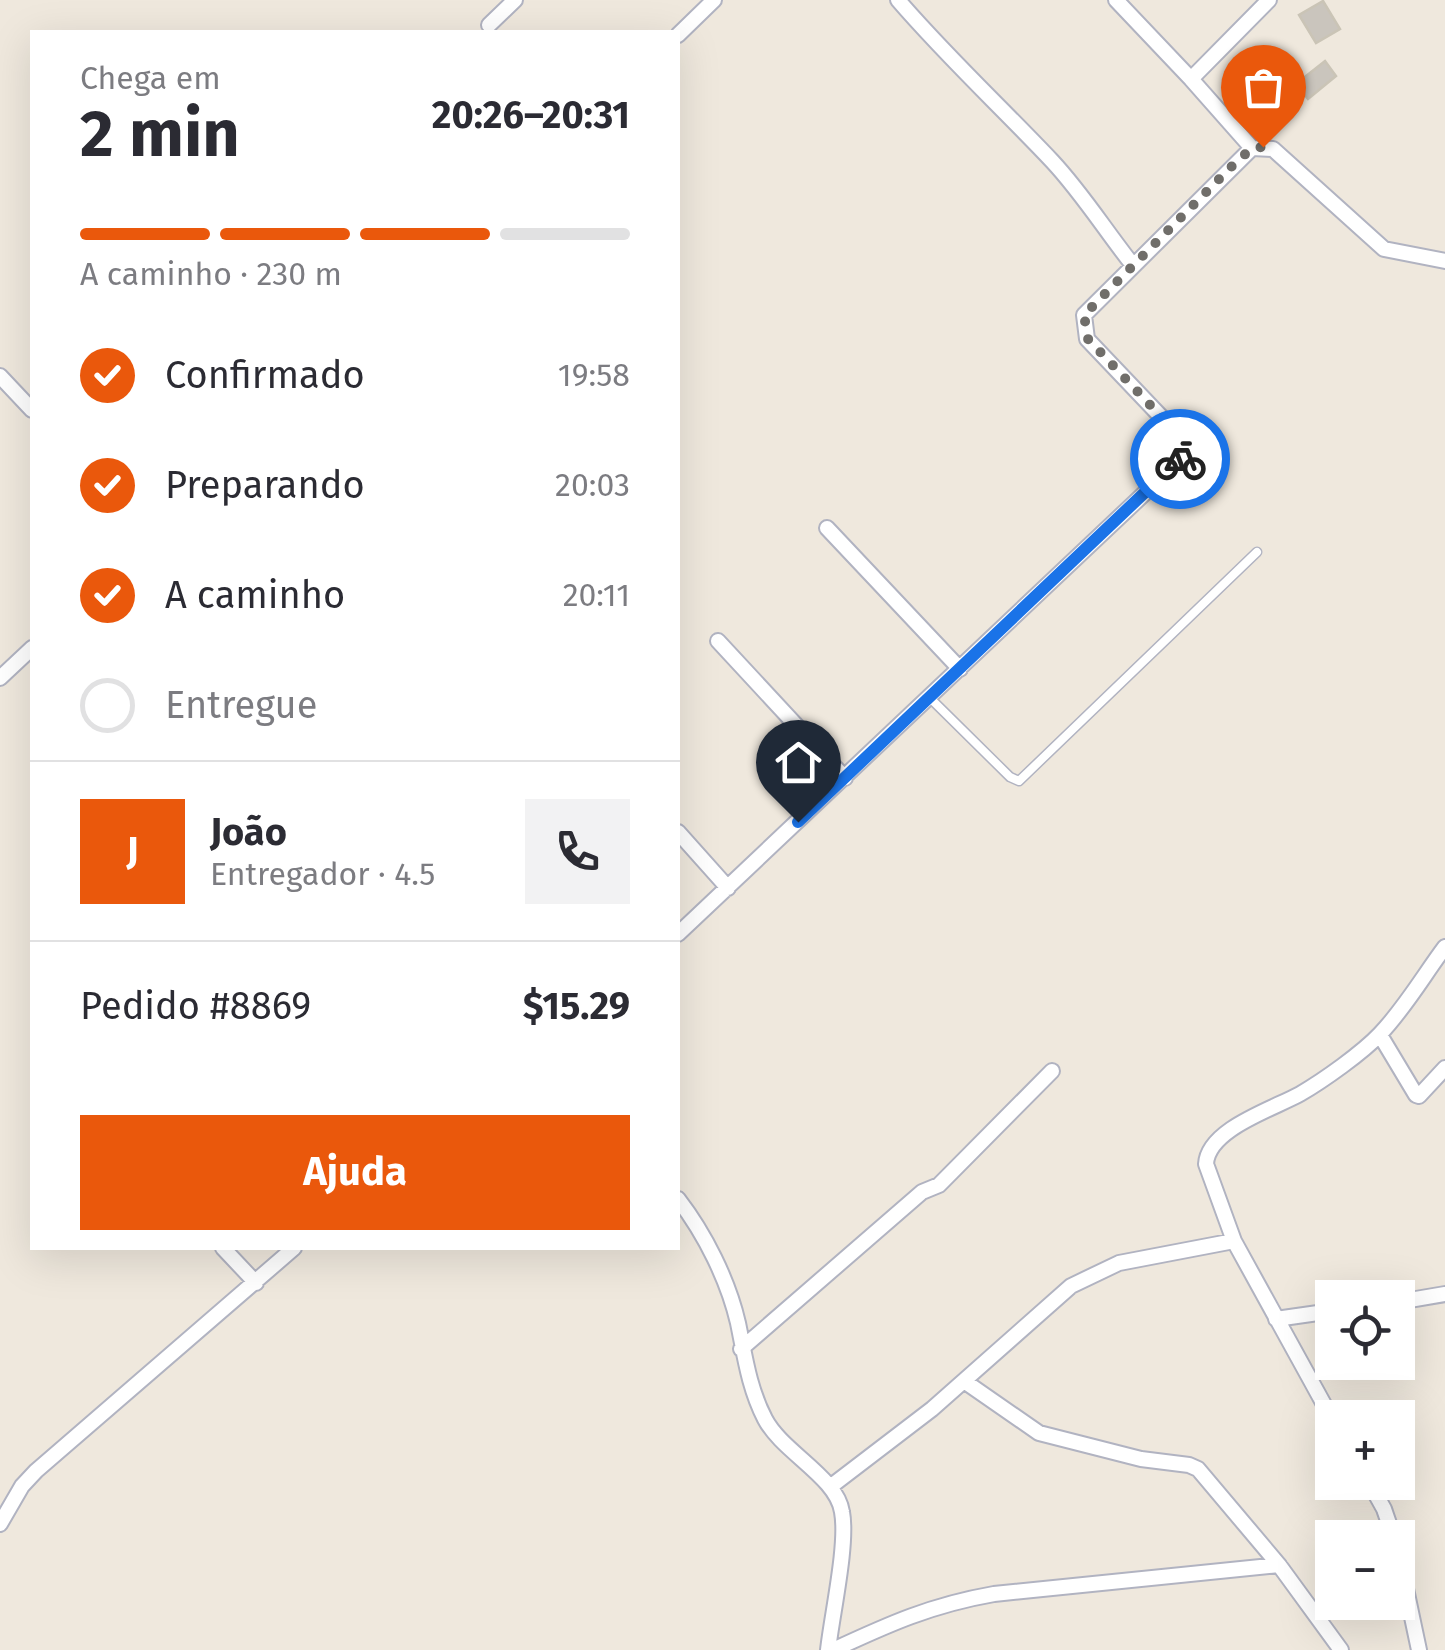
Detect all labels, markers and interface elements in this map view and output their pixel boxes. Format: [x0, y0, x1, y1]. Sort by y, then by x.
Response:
pin [1221, 45, 1306, 148]
text: Chega em [80, 59, 221, 97]
icon: bag [1236, 60, 1291, 115]
text: 20:26–20:31 [432, 92, 630, 138]
text: 2 min [80, 95, 240, 173]
text: A caminho · 230 m [80, 255, 342, 293]
icon: check [80, 348, 135, 403]
text: Confirmado [165, 352, 365, 398]
text: 19:58 [558, 356, 630, 394]
courier [1130, 409, 1230, 509]
icon: bike [1153, 432, 1208, 487]
icon: check [80, 458, 135, 513]
text: Preparando [165, 462, 365, 508]
text: 20:03 [555, 466, 630, 504]
icon: check [80, 568, 135, 623]
text: A caminho [165, 572, 345, 618]
text: 20:11 [563, 576, 630, 614]
text: Entregue [165, 682, 317, 728]
pin [756, 720, 841, 823]
icon: home [771, 735, 826, 790]
button: phone [525, 799, 630, 904]
text: João [210, 809, 287, 855]
text: J [126, 828, 139, 874]
text: Entregador · 4.5 [210, 855, 435, 893]
text: Pedido #8869 [80, 983, 311, 1029]
text: $15.29 [523, 983, 630, 1029]
button: Ajuda [80, 1115, 630, 1230]
map controls [1315, 1280, 1415, 1620]
button: locate [1315, 1280, 1415, 1380]
button: + [1315, 1400, 1415, 1500]
button: − [1315, 1520, 1415, 1620]

